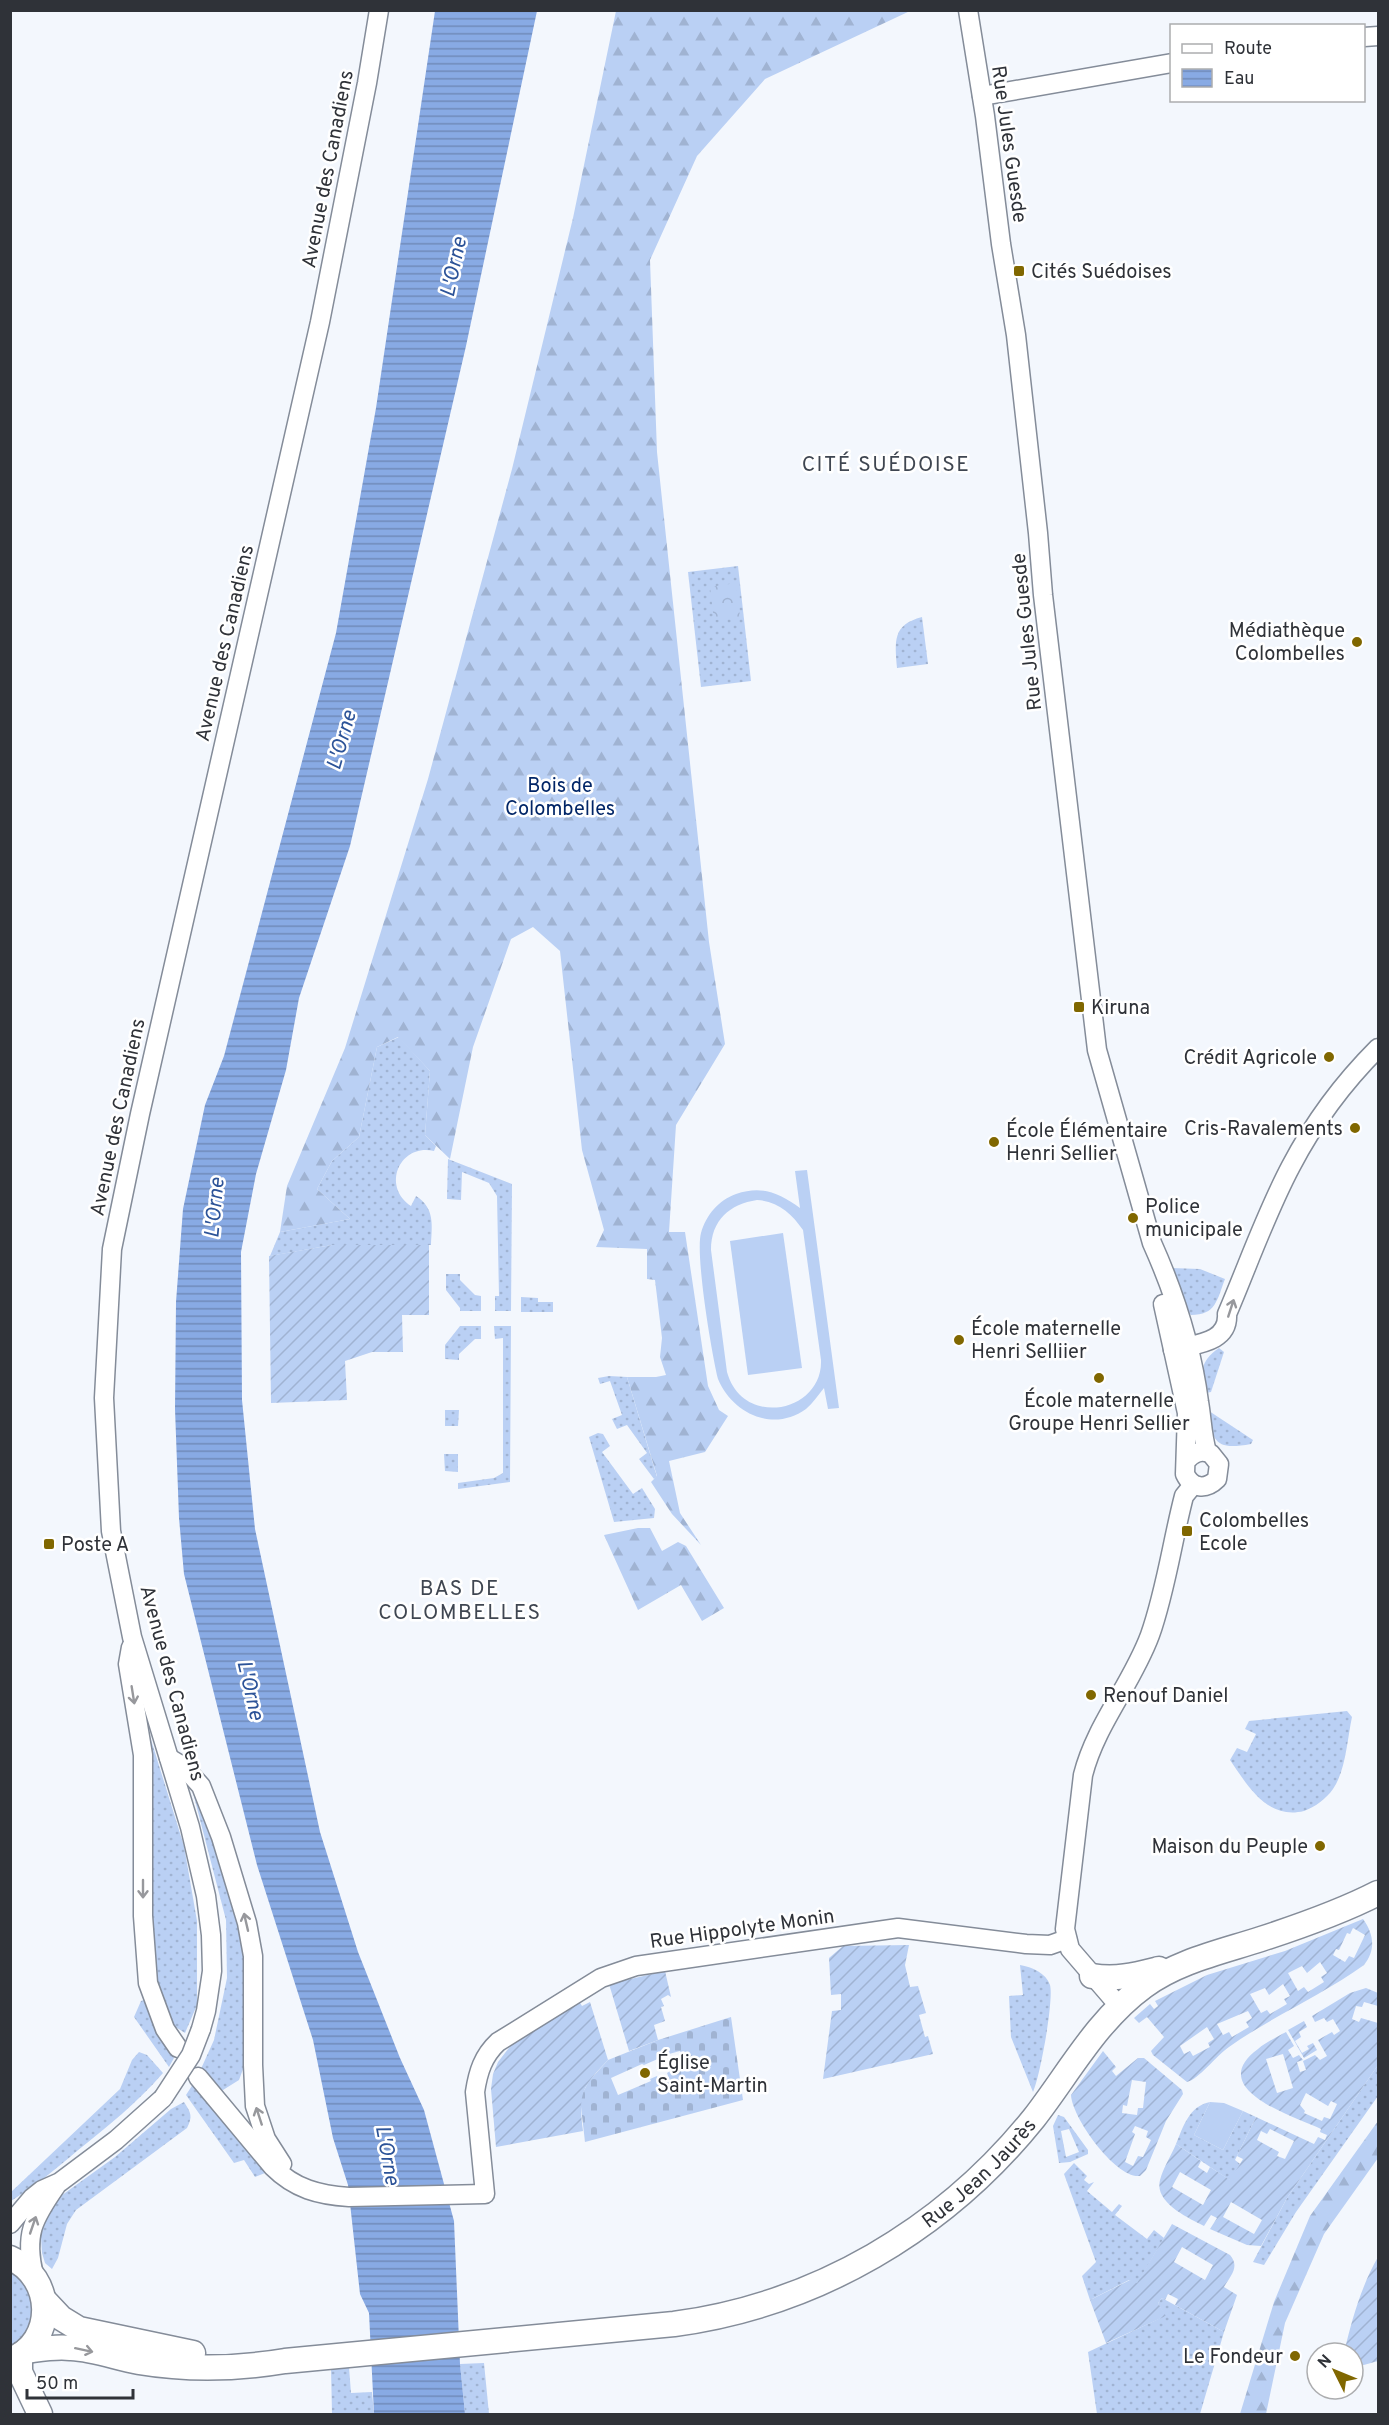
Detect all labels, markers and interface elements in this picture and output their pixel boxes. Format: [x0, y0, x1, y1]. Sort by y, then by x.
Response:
legend [1170, 24, 1365, 102]
text: Route [1224, 38, 1272, 61]
street label: Rue Jules Guesde [984, 64, 1032, 224]
street label: Avenue des Canadiens [297, 68, 361, 271]
text: Eau [1224, 68, 1254, 91]
water label: L'Orne [435, 234, 474, 300]
place label: Cités Suédoises [1031, 260, 1172, 286]
marker: Cités Suédoises [1012, 264, 1026, 278]
district label: CITÉ SUÉDOISE [802, 451, 970, 479]
street label: Avenue des Canadiens [191, 542, 261, 744]
street label: Rue Jules Guesde [1007, 552, 1049, 712]
place label: Médiathèque Colombelles [1229, 619, 1345, 668]
marker: Médiathèque Colombelles [1350, 635, 1364, 649]
water label: L'Orne [321, 706, 364, 773]
park label: Bois de Colombelles [505, 774, 615, 823]
place label: Kiruna [1091, 996, 1150, 1022]
marker: Kiruna [1072, 1000, 1086, 1014]
street label: Avenue des Canadiens [85, 1016, 153, 1219]
place label: Crédit Agricole [1183, 1046, 1317, 1072]
marker: Crédit Agricole [1322, 1050, 1336, 1064]
place label: École Élémentaire Henri Sellier [1006, 1117, 1167, 1168]
place label: Cris-Ravalements [1184, 1117, 1343, 1143]
marker: Cris-Ravalements [1348, 1121, 1362, 1135]
marker: École Élémentaire Henri Sellier [987, 1135, 1001, 1149]
water label: L'Orne [199, 1176, 232, 1239]
place label: Police municipale [1145, 1195, 1243, 1244]
marker: Police municipale [1126, 1211, 1140, 1225]
one-way arrow [1226, 1299, 1237, 1318]
place label: École maternelle Henri Selliier [971, 1315, 1121, 1366]
marker: École maternelle Henri Selliier [952, 1333, 966, 1347]
marker: École maternelle Groupe Henri Sellier [1092, 1371, 1106, 1385]
place label: École maternelle Groupe Henri Sellier [1008, 1387, 1190, 1438]
place label: Colombelles Ecole [1199, 1509, 1309, 1558]
marker: Colombelles Ecole [1180, 1524, 1194, 1538]
place label: Poste A [61, 1533, 129, 1559]
marker: Poste A [42, 1537, 56, 1551]
district label: BAS DE COLOMBELLES [378, 1576, 542, 1627]
street label: Avenue des Canadiens [132, 1583, 210, 1784]
water label: L'Orne [230, 1658, 270, 1724]
one-way arrow [128, 1684, 139, 1704]
place label: Renouf Daniel [1103, 1684, 1229, 1710]
marker: Renouf Daniel [1084, 1688, 1098, 1702]
place label: Maison du Peuple [1151, 1835, 1308, 1861]
marker: Maison du Peuple [1313, 1839, 1327, 1853]
one-way arrow [137, 1878, 149, 1898]
street label: Rue Hippolyte Monin [648, 1904, 836, 1956]
one-way arrow [240, 1913, 252, 1932]
place label: Église Saint-Martin [657, 2049, 768, 2100]
marker: Église Saint-Martin [638, 2066, 652, 2080]
one-way arrow [252, 2107, 263, 2126]
street label: Rue Jean Jaurès [918, 2114, 1043, 2235]
water label: L'Orne [368, 2123, 405, 2189]
one-way arrow [29, 2217, 40, 2235]
north arrow [1305, 2341, 1365, 2401]
one-way arrow [73, 2345, 93, 2356]
place label: Le Fondeur [1183, 2345, 1283, 2371]
marker: Le Fondeur [1288, 2349, 1302, 2363]
text: N [1314, 2351, 1337, 2373]
scale bar [27, 2362, 134, 2400]
text: 50 m [36, 2373, 78, 2396]

